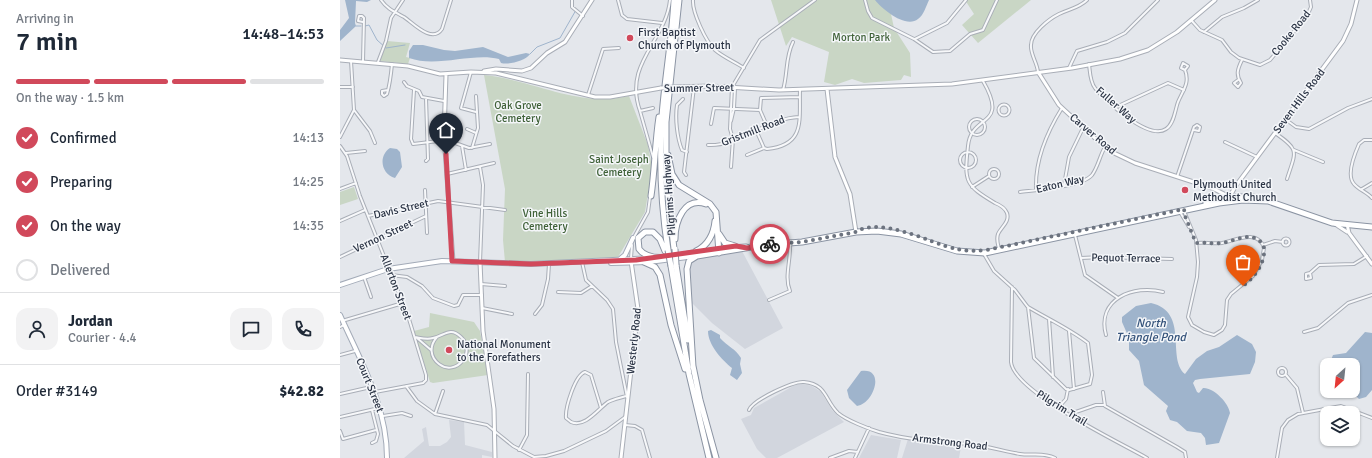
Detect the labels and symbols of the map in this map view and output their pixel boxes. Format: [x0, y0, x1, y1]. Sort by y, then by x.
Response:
street label: Cooke Road [1269, 8, 1313, 58]
place label: First Baptist Church of Plymouth [638, 26, 731, 52]
park label: Morton Park [832, 31, 890, 44]
marker: First Baptist Church of Plymouth [625, 33, 635, 43]
street label: Seven Hills Road [1270, 66, 1328, 136]
street label: Summer Street [664, 81, 734, 95]
street label: Fuller Way [1093, 84, 1139, 127]
park label: Oak Grove Cemetery [494, 99, 542, 125]
street label: Carver Road [1067, 111, 1119, 157]
pin [429, 113, 463, 154]
street label: Gristmill Road [719, 113, 787, 149]
park label: Saint Joseph Cemetery [589, 153, 649, 179]
street label: Pilgrims Highway [660, 153, 678, 236]
street label: Eaton Way [1035, 172, 1086, 196]
place label: Plymouth United Methodist Church [1193, 178, 1276, 204]
marker: Plymouth United Methodist Church [1180, 185, 1190, 195]
street label: Davis Street [372, 196, 430, 222]
park label: Vine Hills Cemetery [522, 207, 568, 233]
street label: Vernon Street [351, 216, 415, 255]
courier [750, 224, 790, 264]
pin [1226, 245, 1260, 286]
street label: Pequot Terrace [1091, 251, 1161, 265]
street label: Allerton Street [378, 252, 415, 322]
street label: Westerly Road [624, 307, 644, 375]
water label: North Triangle Pond [1116, 316, 1188, 345]
place label: National Monument to the Forefathers [457, 338, 551, 364]
marker: National Monument to the Forefathers [444, 345, 454, 355]
street label: Court Street [353, 356, 387, 414]
north arrow [1320, 358, 1360, 398]
street label: Pilgrim Trail [1034, 387, 1090, 429]
street label: Armstrong Road [912, 431, 988, 453]

